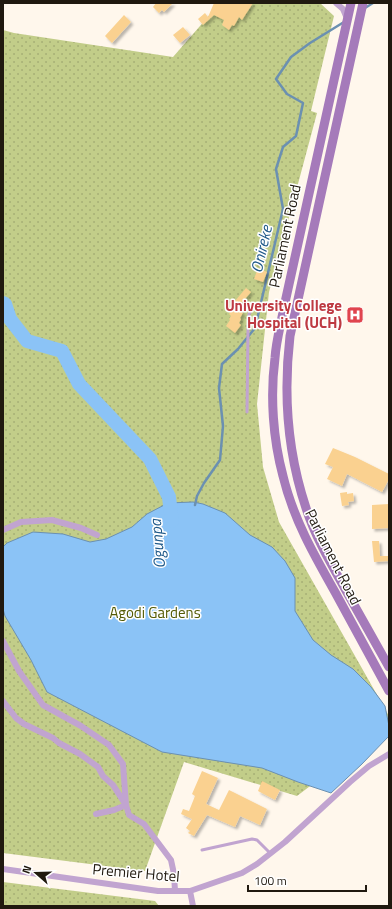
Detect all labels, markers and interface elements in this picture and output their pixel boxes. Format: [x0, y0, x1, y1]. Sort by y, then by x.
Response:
street label: Parliament Road [262, 182, 307, 290]
water label: Onireke [244, 221, 278, 275]
place label: University College Hospital (UCH) [225, 294, 342, 334]
hospital icon: University College Hospital (UCH) [345, 305, 365, 325]
street label: Parliament Road [299, 505, 368, 609]
water label: Ogunpa [143, 517, 171, 570]
park label: Agodi Gardens [109, 601, 201, 624]
north arrow [16, 853, 56, 893]
street label: Premier Hotel [91, 857, 181, 888]
text: N [18, 863, 35, 876]
scale bar [248, 867, 366, 893]
text: 100 m [254, 871, 287, 890]

